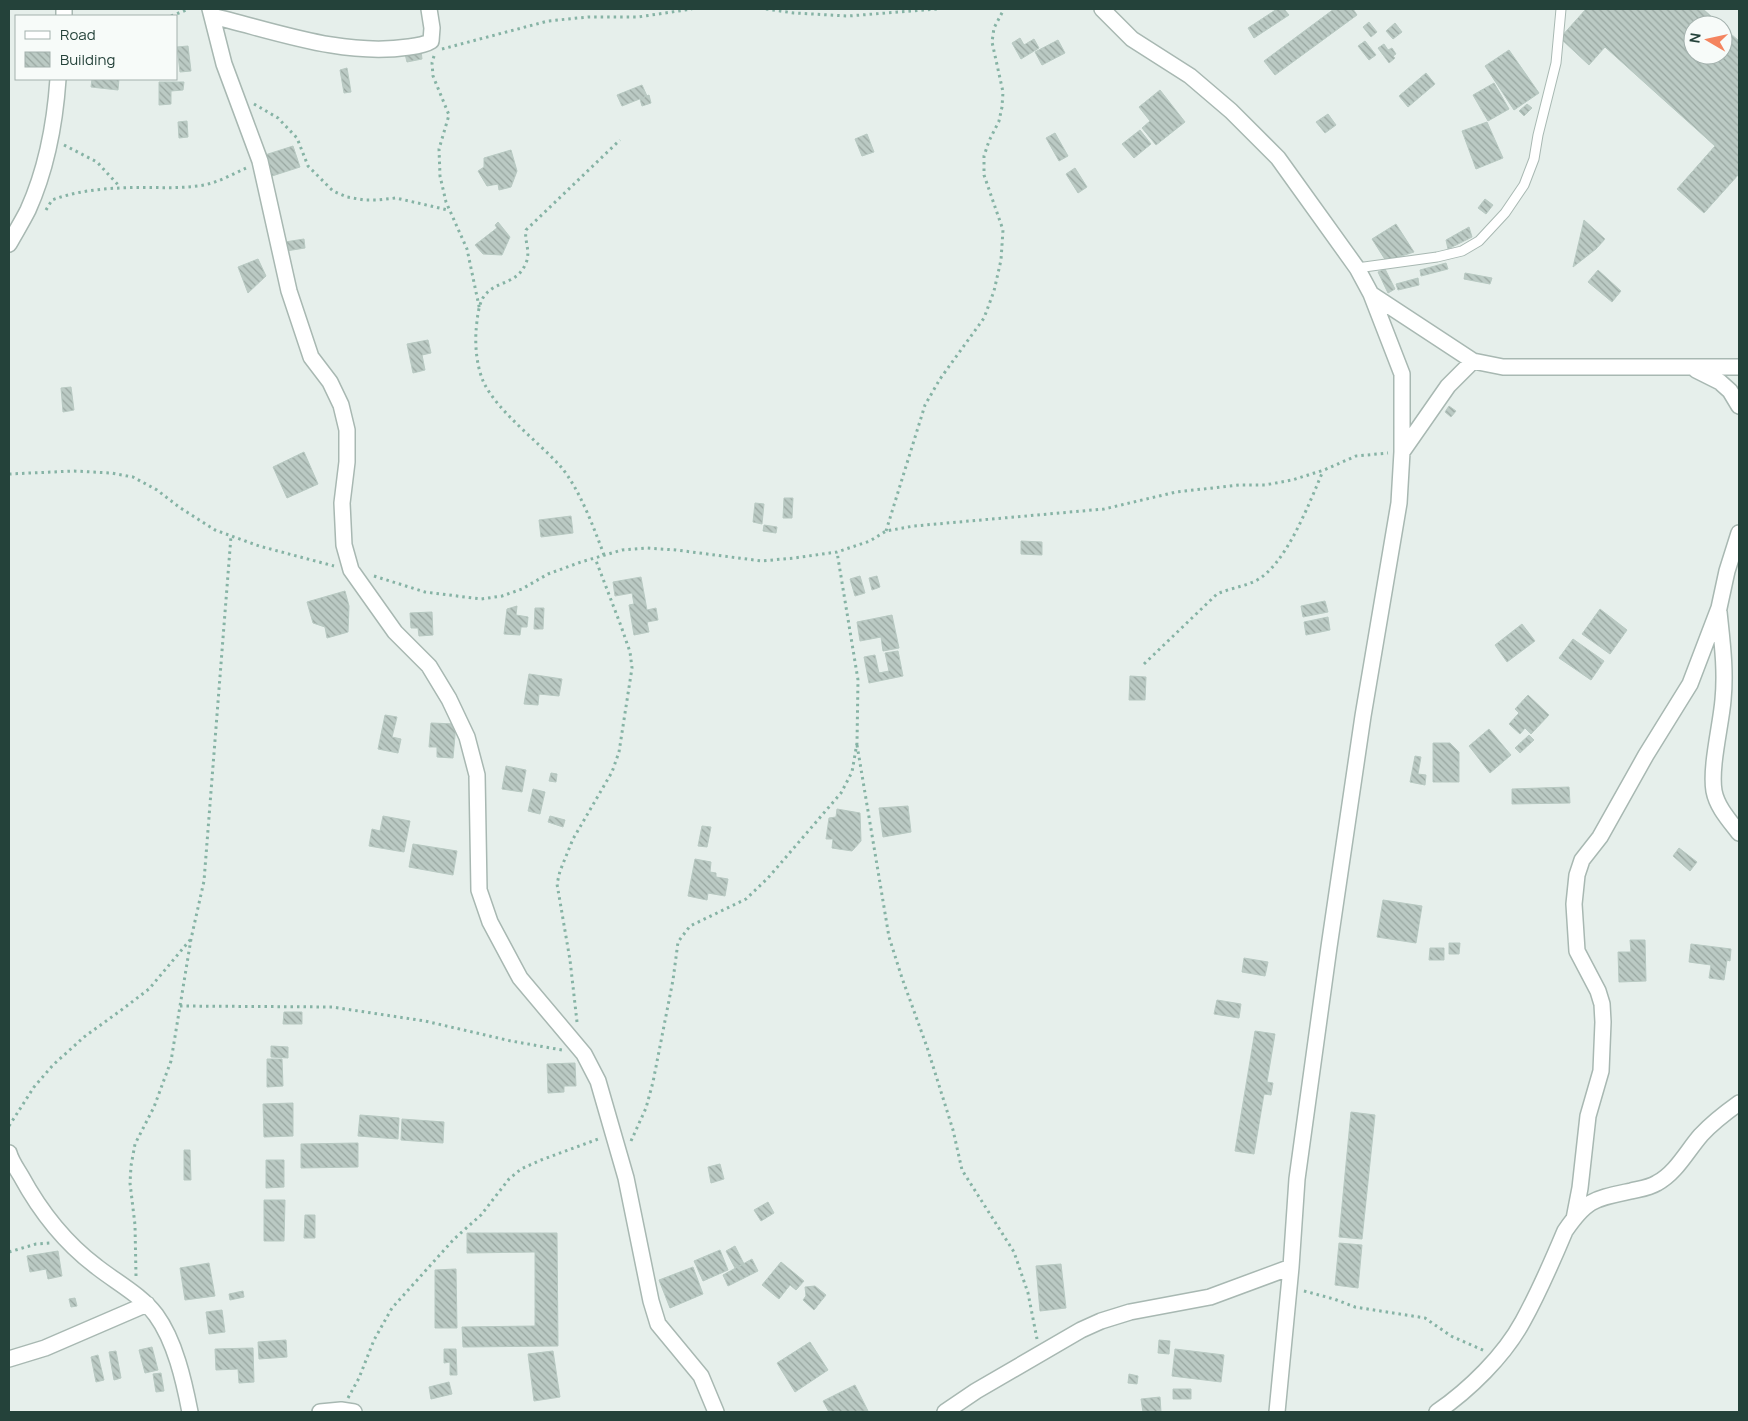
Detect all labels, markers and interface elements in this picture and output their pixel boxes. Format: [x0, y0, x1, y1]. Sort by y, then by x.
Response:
legend [15, 15, 178, 80]
north arrow [1683, 15, 1733, 65]
text: Road [60, 24, 96, 45]
text: N [1684, 31, 1705, 44]
text: Building [60, 49, 115, 70]

